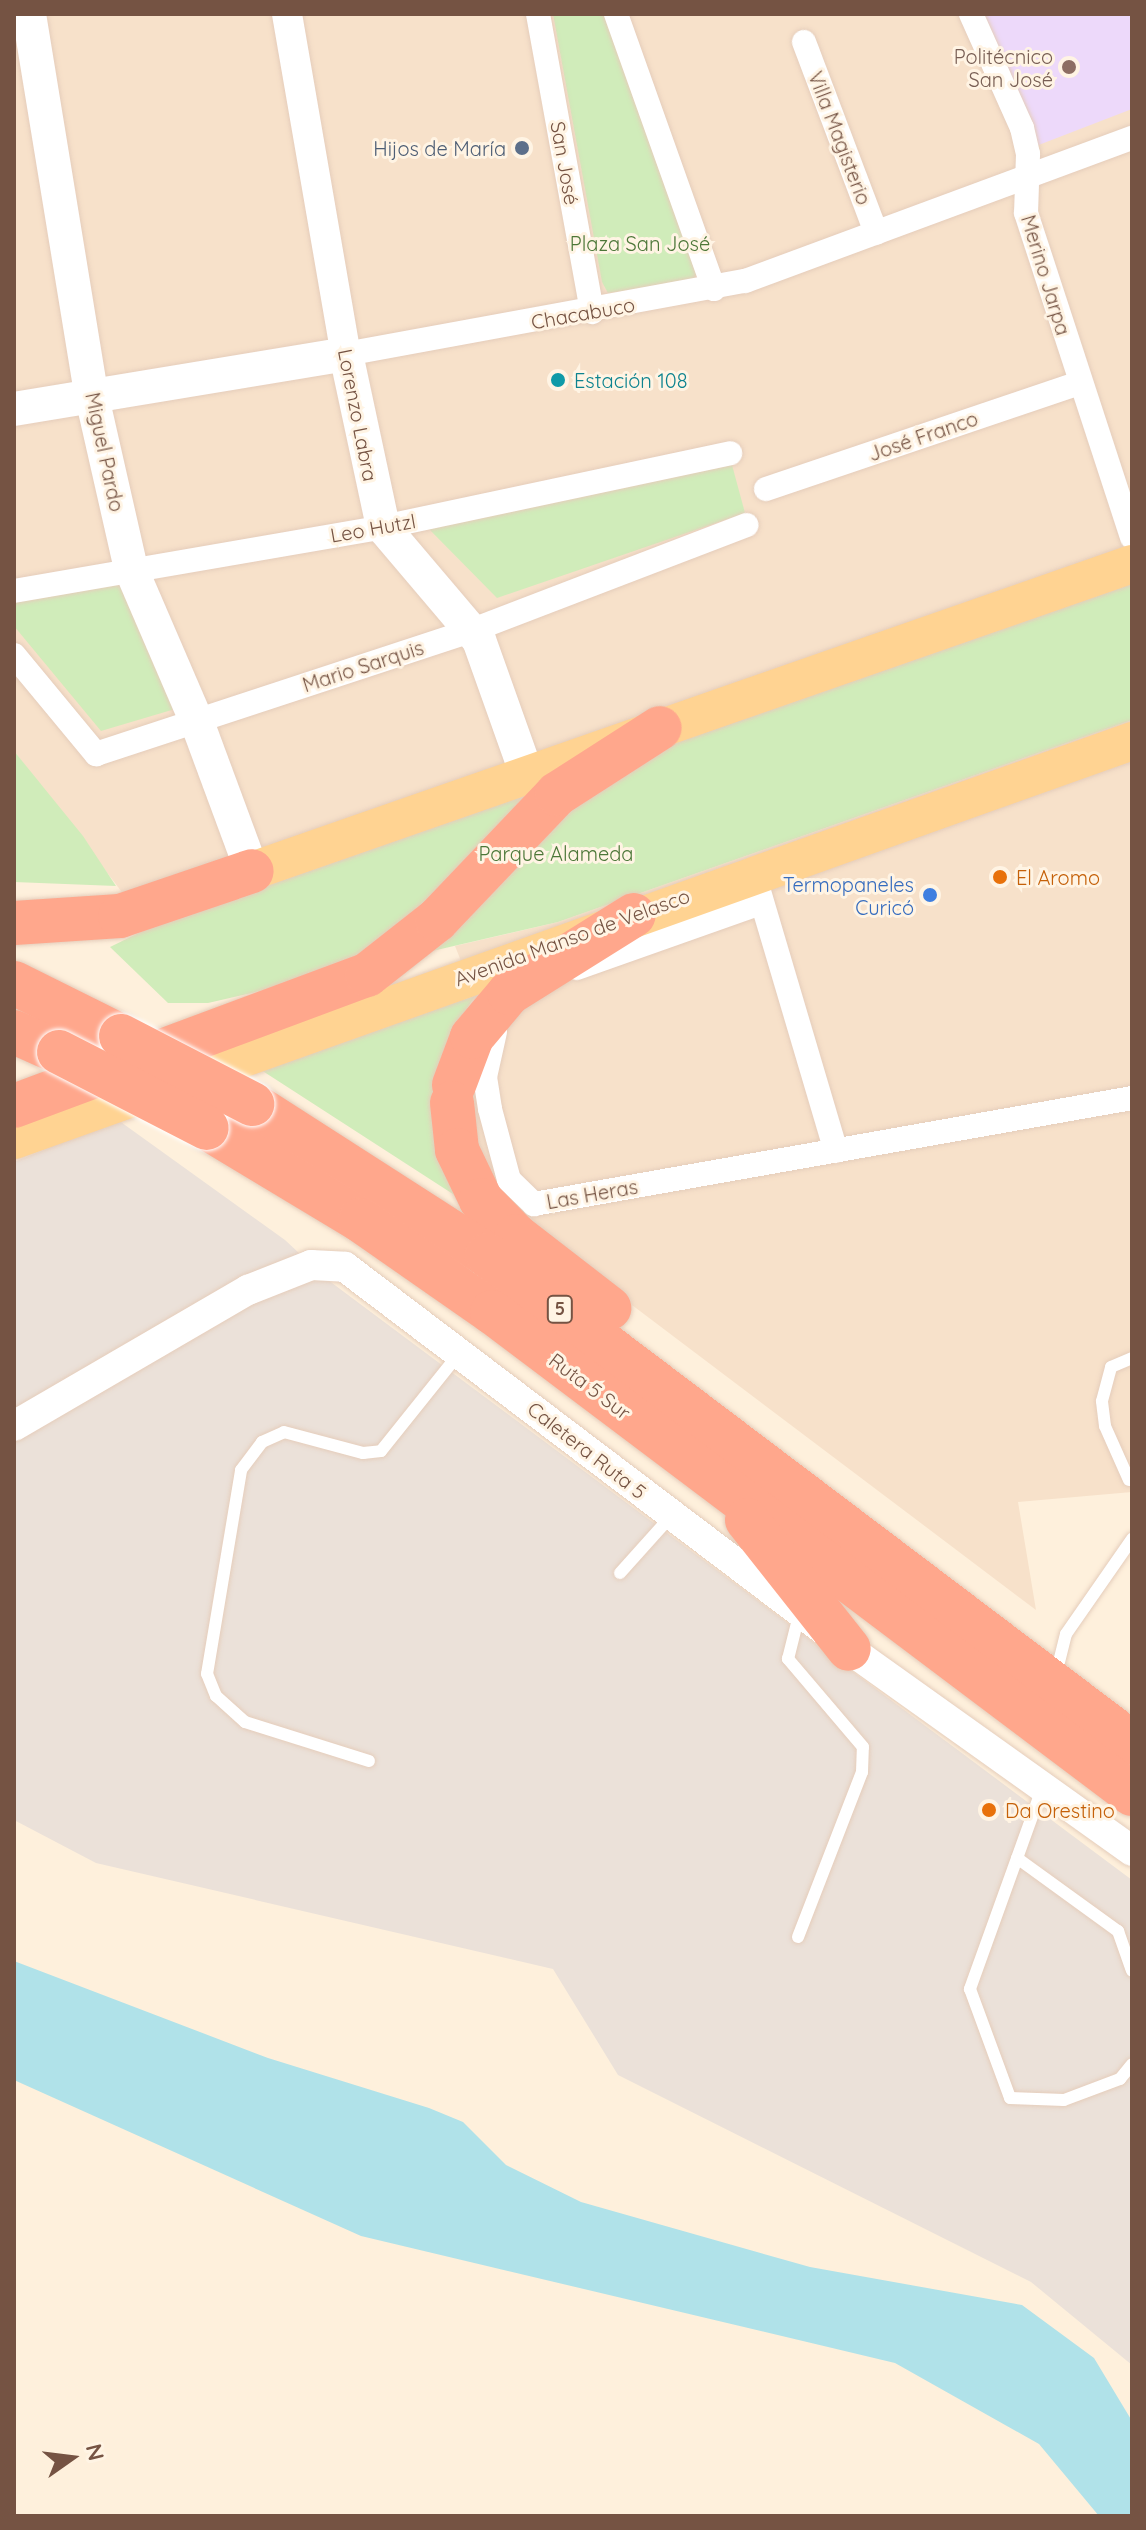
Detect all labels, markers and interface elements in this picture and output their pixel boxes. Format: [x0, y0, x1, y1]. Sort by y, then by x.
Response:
place label: Politécnico San José [954, 44, 1053, 91]
marker: Politécnico San José [1060, 58, 1078, 76]
street label: Villa Magisterio [803, 68, 877, 208]
street label: San José [546, 119, 584, 207]
place label: Hijos de María [373, 136, 506, 160]
marker: Hijos de María [513, 139, 531, 157]
street label: Merino Jarpa [1016, 212, 1076, 338]
park label: Plaza San José [570, 231, 710, 255]
street label: Chacabuco [529, 292, 637, 334]
street label: Lorenzo Labra [333, 347, 383, 483]
place label: Estación 108 [574, 368, 687, 392]
marker: Estación 108 [549, 371, 567, 389]
street label: Miguel Pardo [81, 390, 129, 514]
street label: José Franco [865, 406, 981, 466]
street label: Leo Hutzl [328, 509, 418, 547]
street label: Mario Sarquis [299, 635, 427, 697]
park label: Parque Alameda [479, 841, 633, 865]
place label: El Aromo [1016, 865, 1100, 889]
marker: El Aromo [991, 868, 1009, 886]
place label: Termopaneles Curicó [783, 872, 914, 919]
street label: Avenida Manso de Velasco [451, 883, 693, 991]
marker: Termopaneles Curicó [921, 886, 939, 904]
street label: Las Heras [544, 1174, 640, 1214]
road number: 5 [546, 1295, 574, 1323]
street label: Ruta 5 Sur [545, 1348, 635, 1424]
street label: Caletera Ruta 5 [523, 1396, 651, 1504]
place label: Da Orestino [1005, 1798, 1115, 1822]
marker: Da Orestino [980, 1801, 998, 1819]
north arrow [32, 2418, 112, 2498]
text: N [80, 2441, 111, 2463]

